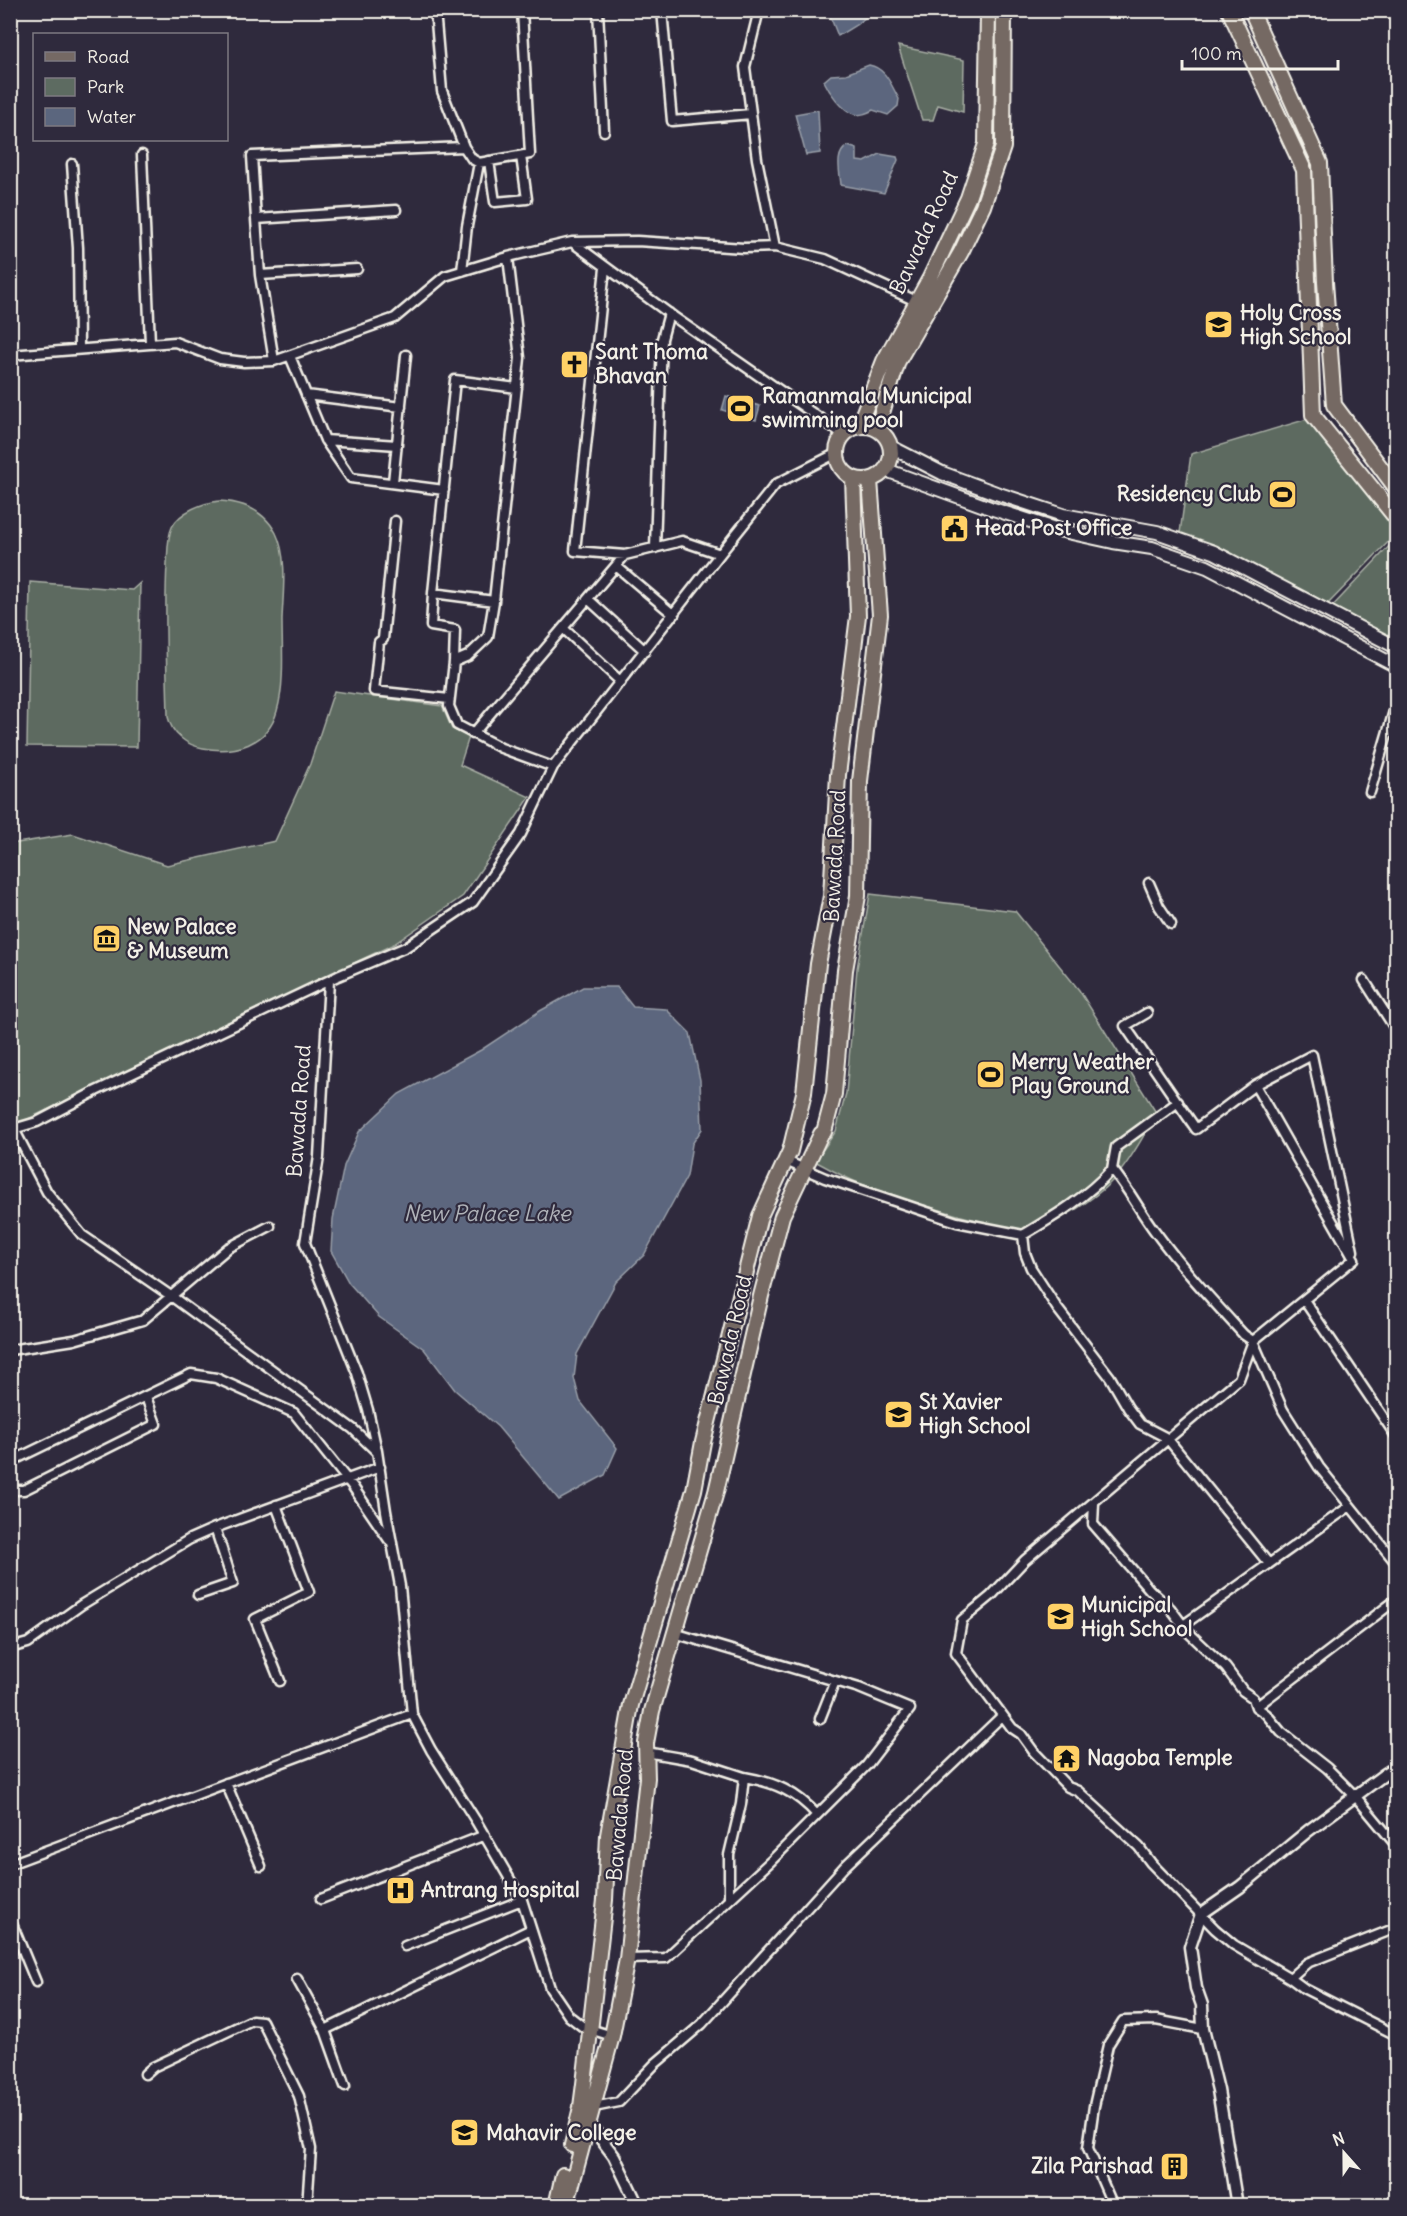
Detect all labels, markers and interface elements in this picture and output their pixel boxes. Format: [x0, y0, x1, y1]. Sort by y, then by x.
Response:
legend [33, 33, 228, 141]
scale bar [1182, 33, 1338, 71]
text: 100 m [1191, 42, 1242, 65]
text: Road [87, 45, 130, 68]
text: Park [87, 75, 124, 98]
text: Water [87, 105, 137, 128]
street label: Bawada Road [883, 167, 964, 299]
place label: Holy Cross High School [1240, 299, 1351, 350]
school or university icon: Holy Cross High School [1203, 309, 1235, 341]
place label: Sant Thoma Bhavan [595, 338, 708, 389]
church icon: Sant Thoma Bhavan [558, 348, 590, 380]
place label: Ramanmala Municipal swimming pool [762, 382, 972, 433]
sports icon: Ramanmala Municipal swimming pool [725, 392, 757, 424]
sports icon: Residency Club [1266, 478, 1298, 510]
place label: Residency Club [1117, 480, 1261, 507]
public building icon: Head Post Office [938, 512, 970, 544]
place label: Head Post Office [975, 514, 1132, 541]
street label: Bawada Road [818, 789, 851, 923]
place label: New Palace & Museum [127, 913, 237, 964]
museum icon: New Palace & Museum [90, 923, 122, 955]
street label: Bawada Road [280, 1044, 317, 1178]
place label: Merry Weather Play Ground [1011, 1048, 1154, 1099]
sports icon: Merry Weather Play Ground [974, 1058, 1006, 1090]
water label: New Palace Lake [403, 1199, 573, 1227]
street label: Bawada Road [701, 1272, 758, 1408]
place label: St Xavier High School [919, 1388, 1030, 1439]
school or university icon: St Xavier High School [882, 1398, 914, 1430]
place label: Municipal High School [1081, 1591, 1192, 1642]
school or university icon: Municipal High School [1044, 1601, 1076, 1633]
temple icon: Nagoba Temple [1050, 1742, 1082, 1774]
place label: Nagoba Temple [1087, 1744, 1233, 1771]
street label: Bawada Road [600, 1748, 639, 1882]
hospital icon: Antrang Hospital [384, 1874, 416, 1906]
place label: Antrang Hospital [421, 1876, 580, 1903]
school or university icon: Mahavir College [449, 2117, 481, 2149]
place label: Mahavir College [486, 2119, 637, 2146]
north arrow [1314, 2123, 1374, 2183]
text: N [1330, 2128, 1347, 2150]
building icon: Zila Parishad [1158, 2150, 1190, 2182]
place label: Zila Parishad [1031, 2152, 1154, 2179]

